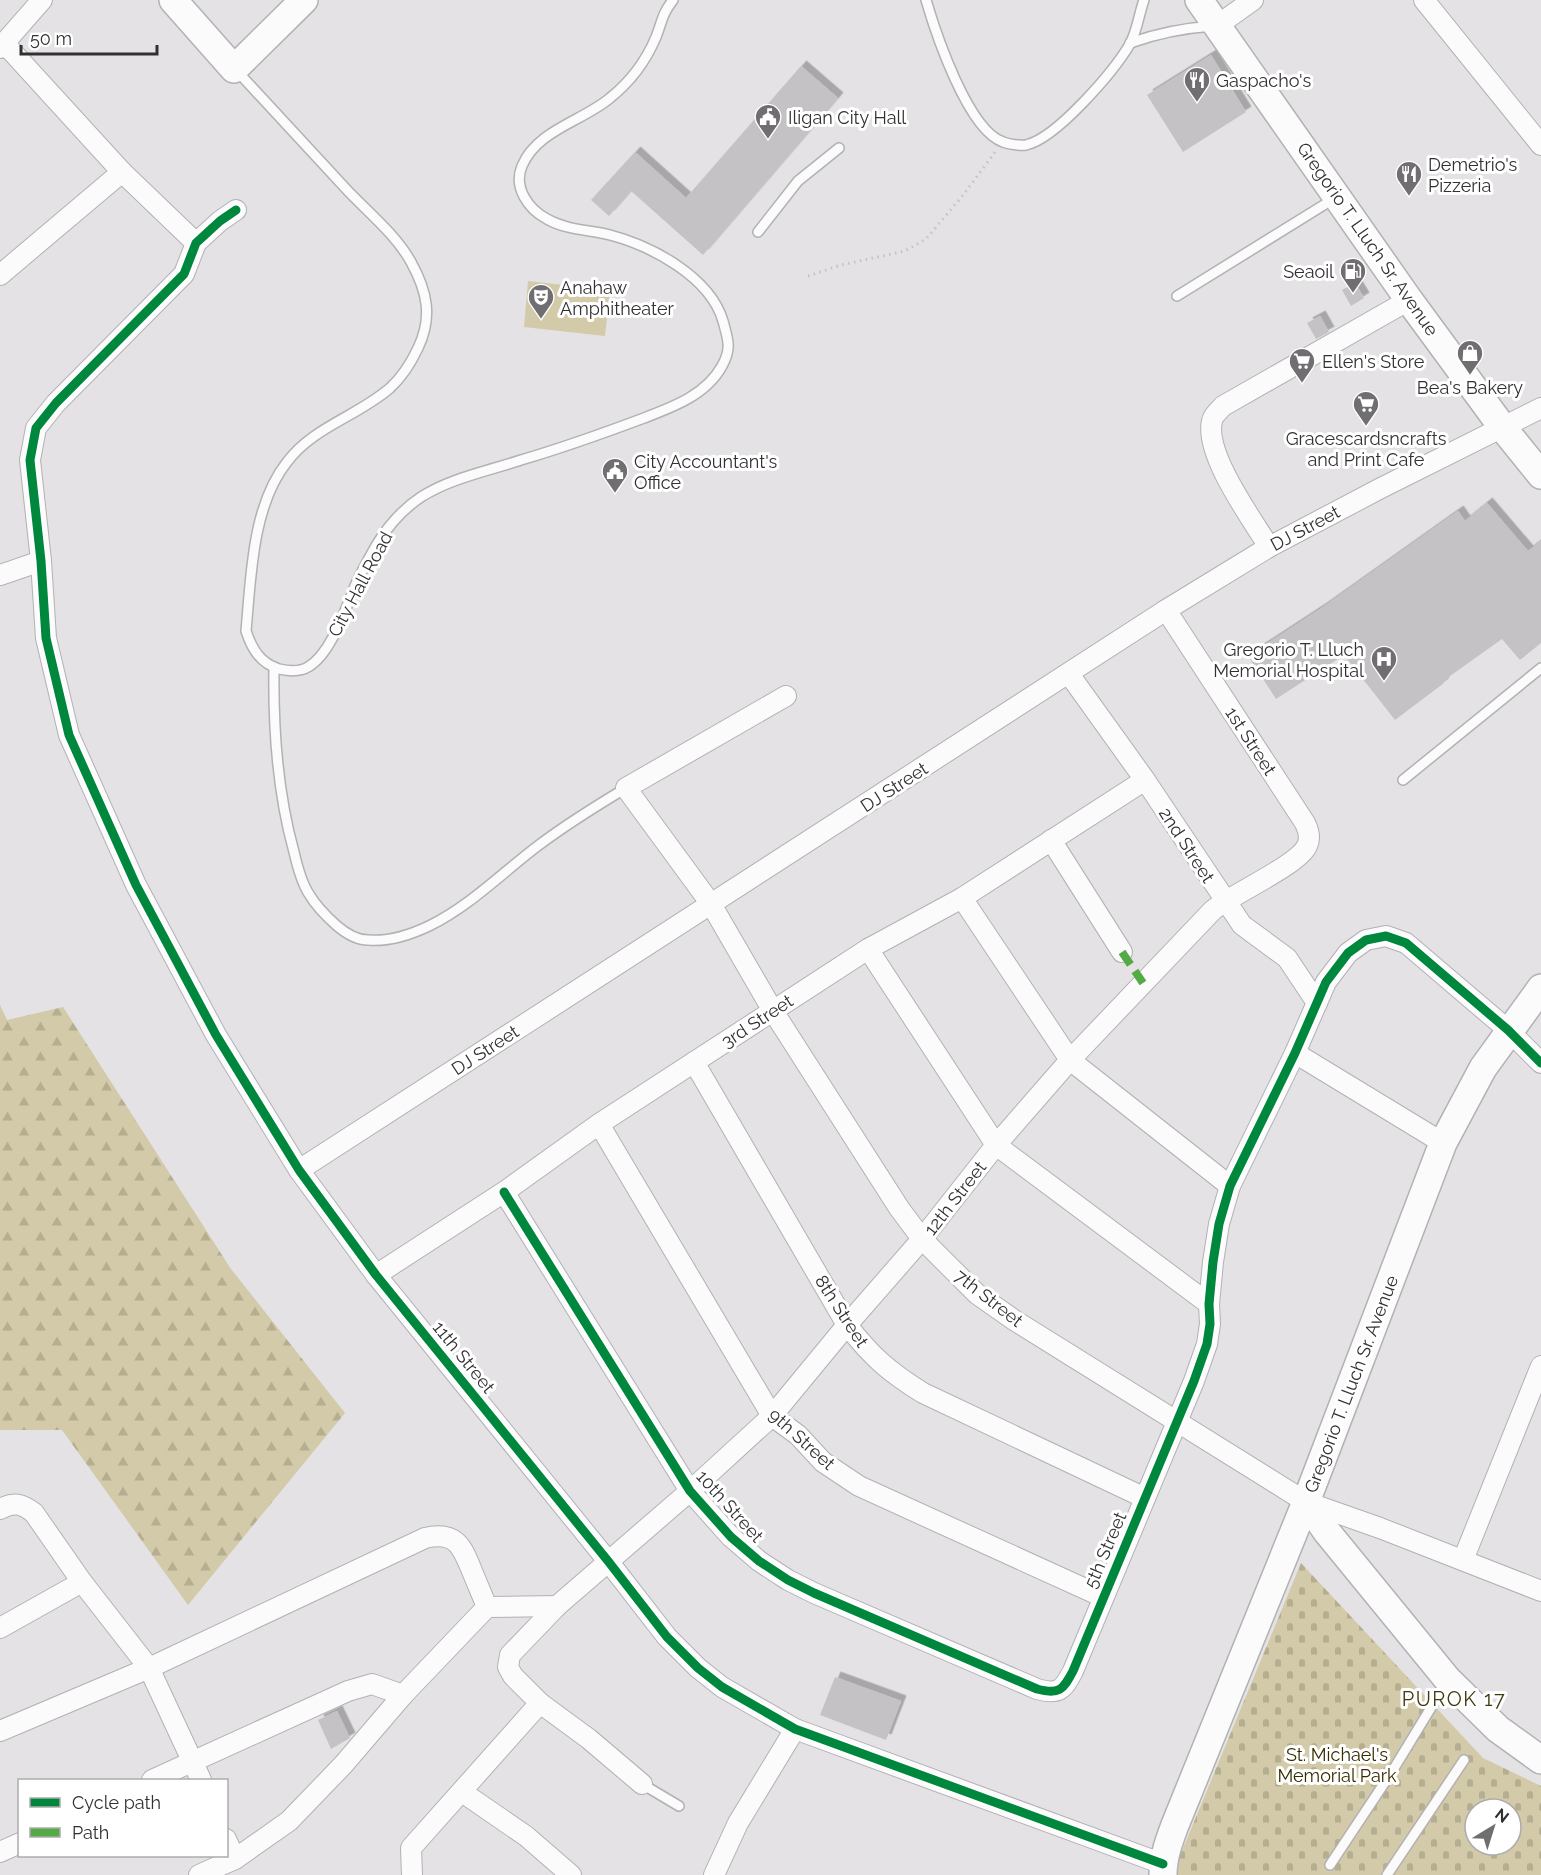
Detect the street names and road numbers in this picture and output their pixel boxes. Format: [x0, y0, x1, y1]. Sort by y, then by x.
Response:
street label: Gregorio T. Lluch Sr. Avenue [1293, 138, 1443, 340]
street label: DJ Street [1267, 501, 1343, 555]
street label: City Hall Road [323, 528, 397, 640]
street label: 1st Street [1221, 703, 1281, 779]
street label: DJ Street [857, 758, 931, 816]
street label: 2nd Street [1155, 803, 1219, 887]
street label: 3rd Street [717, 990, 797, 1052]
street label: DJ Street [448, 1021, 522, 1079]
street label: 12th Street [920, 1157, 990, 1239]
street label: 7th Street [951, 1265, 1027, 1331]
street label: 8th Street [811, 1271, 873, 1351]
street label: Gregorio T. Lluch Sr. Avenue [1300, 1272, 1402, 1496]
street label: 11th Street [429, 1317, 499, 1397]
street label: 9th Street [765, 1404, 839, 1474]
street label: 10th Street [692, 1466, 768, 1546]
street label: 5th Street [1080, 1509, 1130, 1591]

